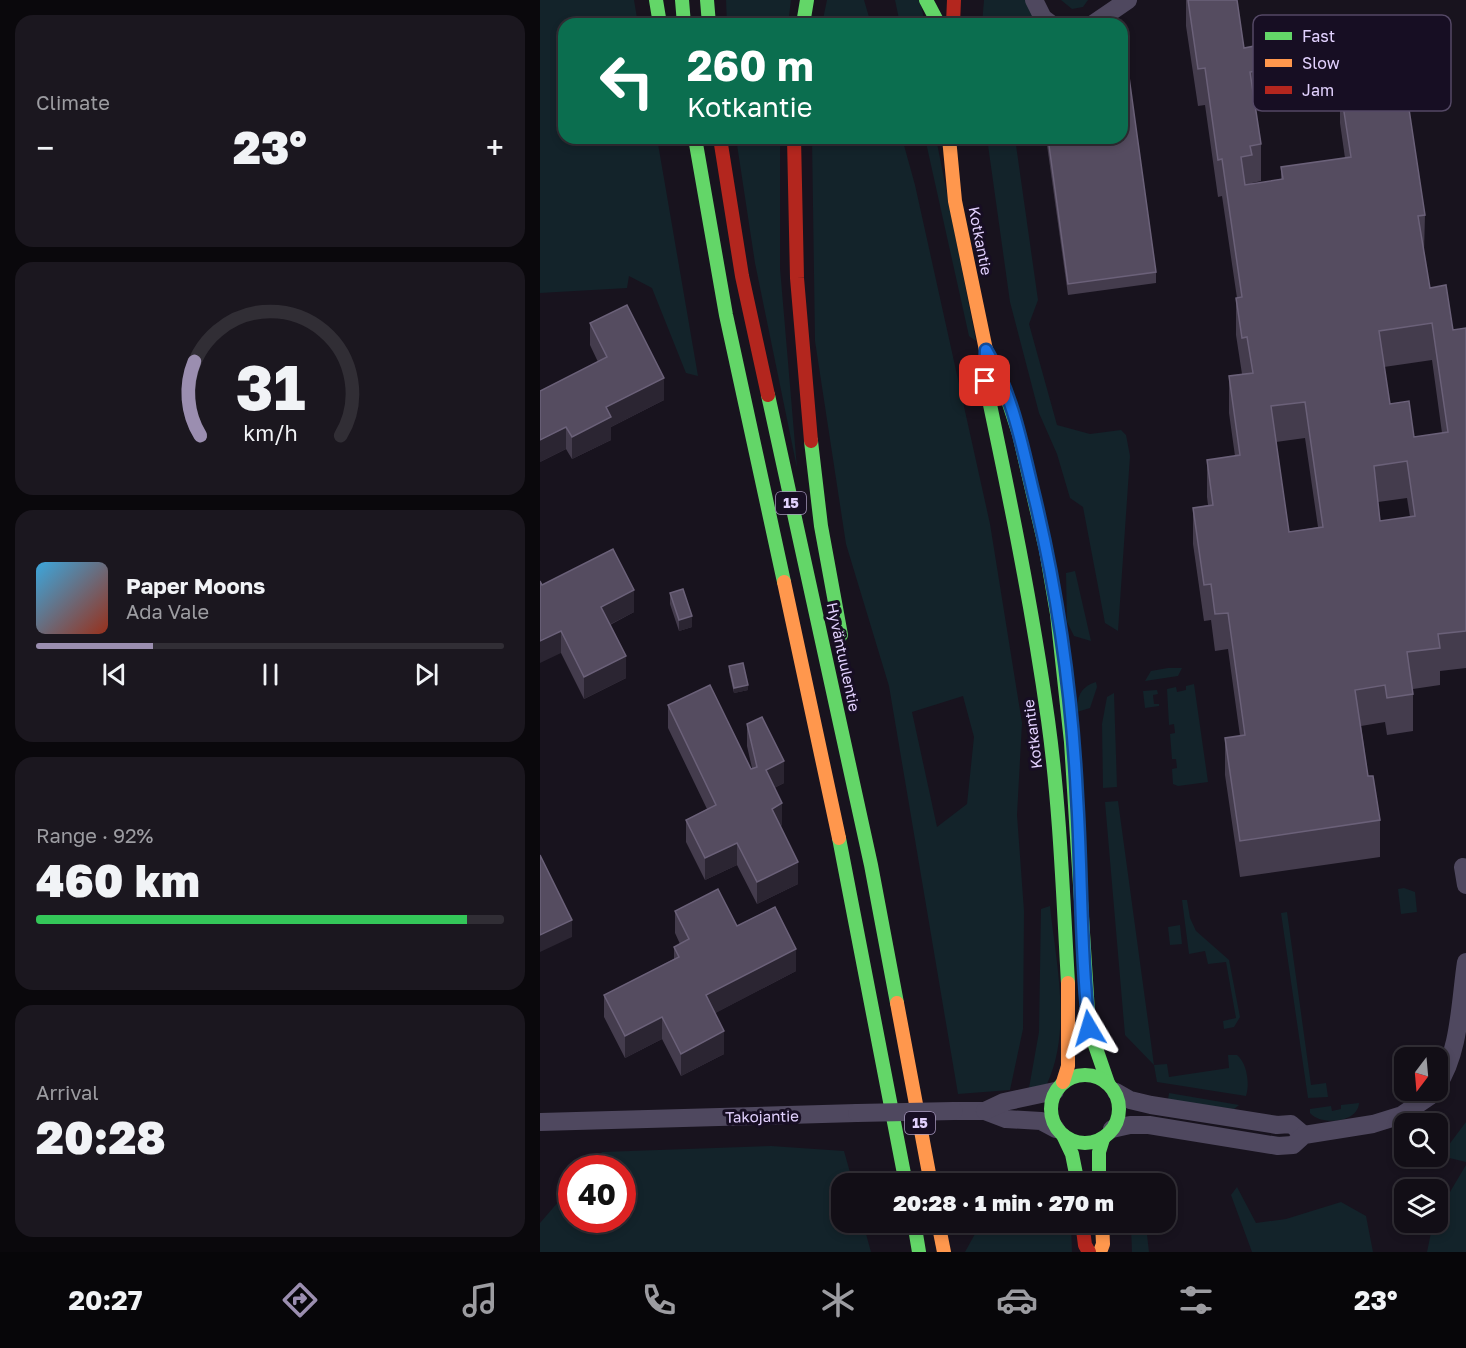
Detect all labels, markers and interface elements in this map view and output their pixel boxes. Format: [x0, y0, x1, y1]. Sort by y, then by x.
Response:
legend [1253, 15, 1451, 111]
text: Fast [1302, 26, 1335, 46]
text: 260 m [687, 40, 814, 90]
icon: left [588, 42, 666, 120]
text: Slow [1302, 53, 1340, 73]
text: Jam [1302, 80, 1334, 100]
text: Climate [36, 90, 110, 114]
text: Kotkantie [687, 91, 812, 123]
text: 23° [233, 120, 307, 174]
text: − [36, 128, 54, 167]
text: + [486, 128, 504, 167]
street label: Kotkantie [966, 205, 997, 277]
text: 31 [235, 349, 305, 424]
pin [959, 355, 1010, 406]
icon: arrive [968, 364, 1001, 397]
text: km/h [243, 420, 297, 446]
road number: 15 [776, 492, 806, 514]
text: Paper Moons [126, 572, 265, 599]
text: Ada Vale [126, 599, 209, 623]
street label: Hyväntuulentie [824, 601, 864, 713]
icon: previous [98, 658, 131, 691]
icon: pause [254, 658, 287, 691]
icon: next [410, 658, 443, 691]
street label: Kotkantie [1019, 698, 1045, 770]
text: Range · 92% [36, 823, 153, 847]
text: 460 km [36, 853, 200, 907]
position arrow [1057, 996, 1121, 1060]
north arrow [1394, 1047, 1448, 1101]
map controls [1394, 1047, 1448, 1233]
text: Arrival [36, 1080, 99, 1104]
street label: Takojantie [725, 1106, 799, 1126]
text: 20:28 [36, 1110, 166, 1164]
road number: 15 [905, 1112, 935, 1134]
button: search [1394, 1113, 1448, 1167]
speed limit sign: 40 [558, 1155, 636, 1233]
button: layers [1394, 1179, 1448, 1233]
text: 20:28 · 1 min · 270 m [893, 1189, 1114, 1216]
icon: directions [279, 1279, 321, 1321]
icon: music [459, 1279, 501, 1321]
icon: phone [638, 1279, 680, 1321]
icon: climate [817, 1279, 859, 1321]
icon: car [996, 1279, 1038, 1321]
icon: filters [1175, 1279, 1217, 1321]
text: 20:27 [69, 1284, 142, 1316]
text: 23° [1354, 1284, 1397, 1316]

